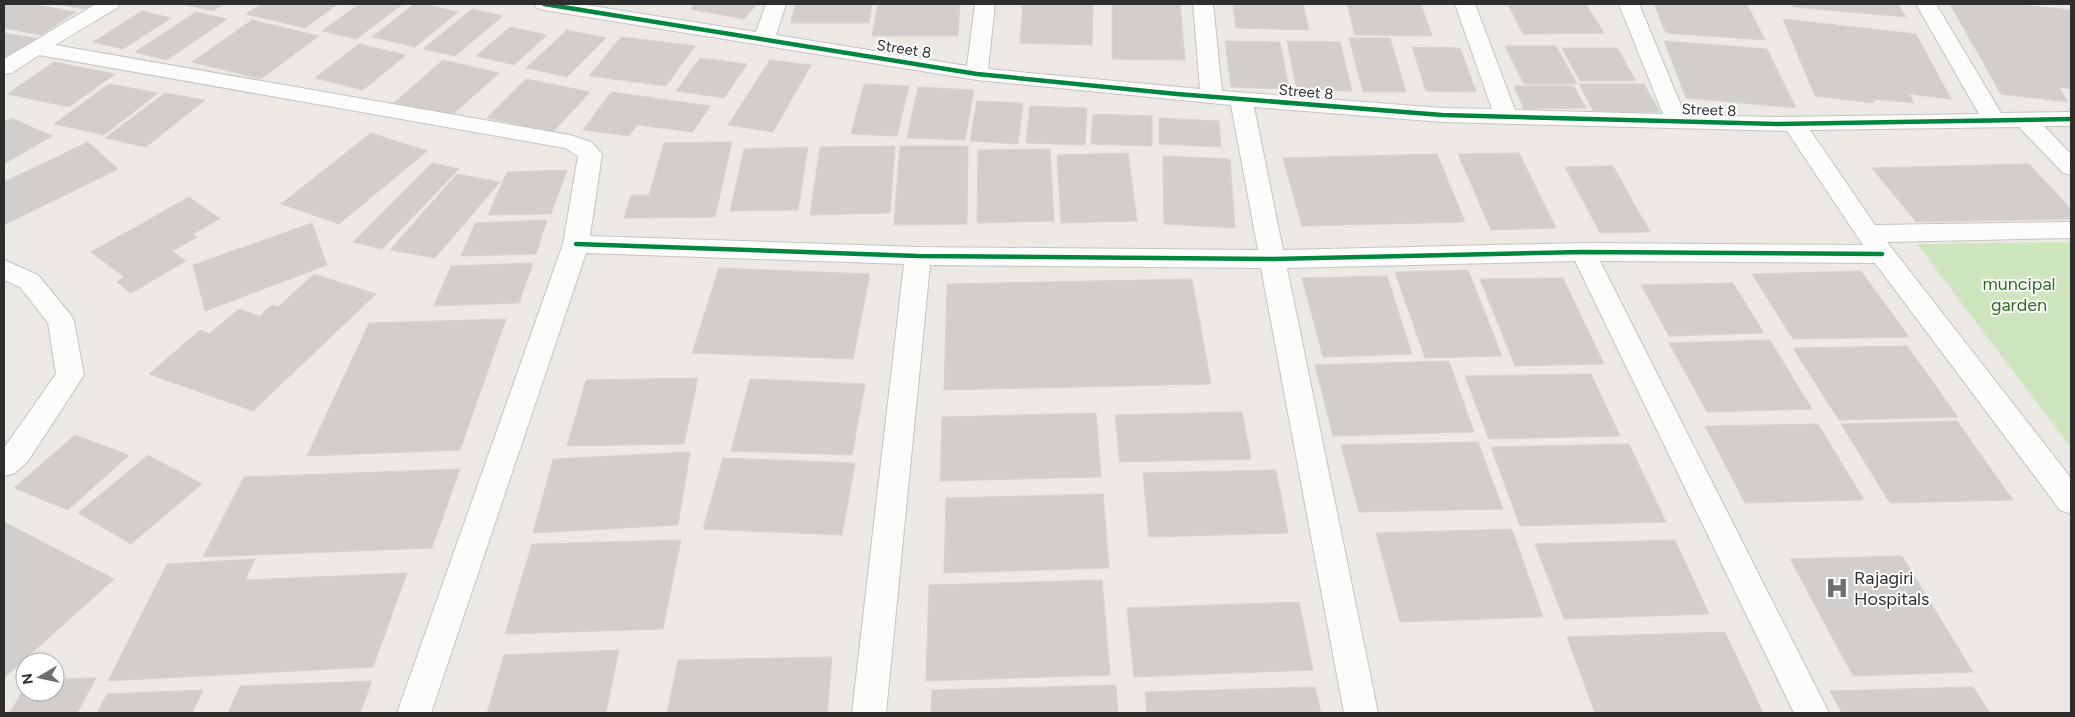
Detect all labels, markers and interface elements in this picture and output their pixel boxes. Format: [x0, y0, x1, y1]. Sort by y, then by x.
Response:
street label: Street 8 [875, 36, 933, 62]
street label: Street 8 [1278, 81, 1334, 103]
street label: Street 8 [1681, 100, 1737, 120]
park label: muncipal garden [1982, 273, 2056, 316]
place label: Rajagiri Hospitals [1854, 567, 1929, 610]
hospital icon: Rajagiri Hospitals [1824, 575, 1850, 601]
north arrow [15, 652, 65, 702]
text: N [18, 672, 37, 686]

